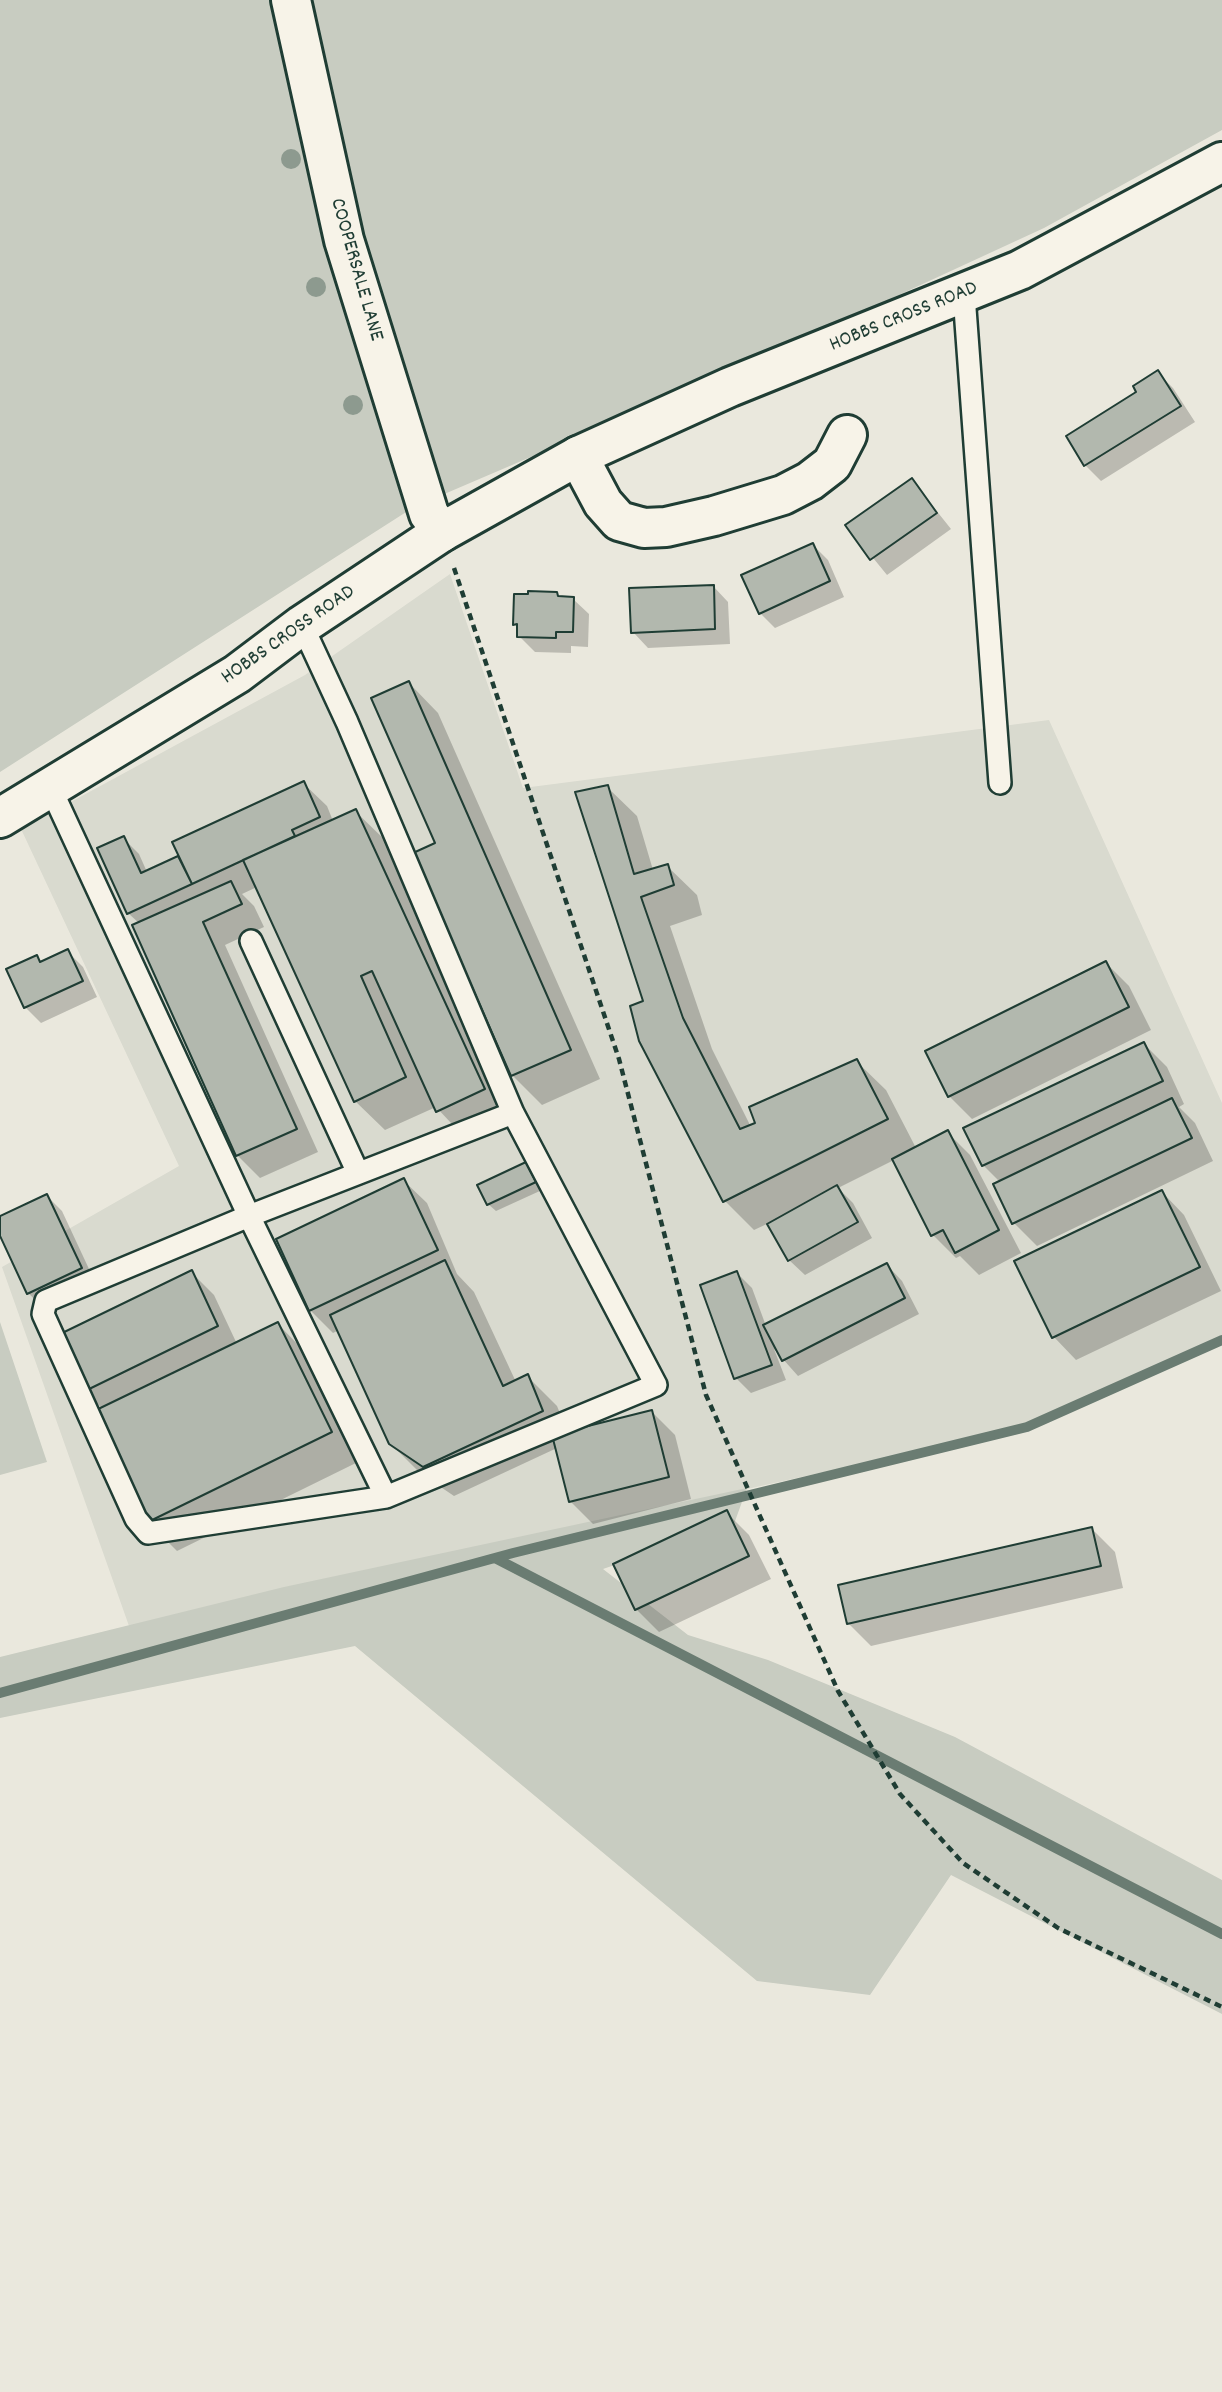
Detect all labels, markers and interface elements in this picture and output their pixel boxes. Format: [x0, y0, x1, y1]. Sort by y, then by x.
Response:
street label: COOPERSALE LANE [323, 196, 387, 344]
street label: HOBBS CROSS ROAD [826, 277, 982, 359]
street label: HOBBS CROSS ROAD [217, 581, 361, 691]

